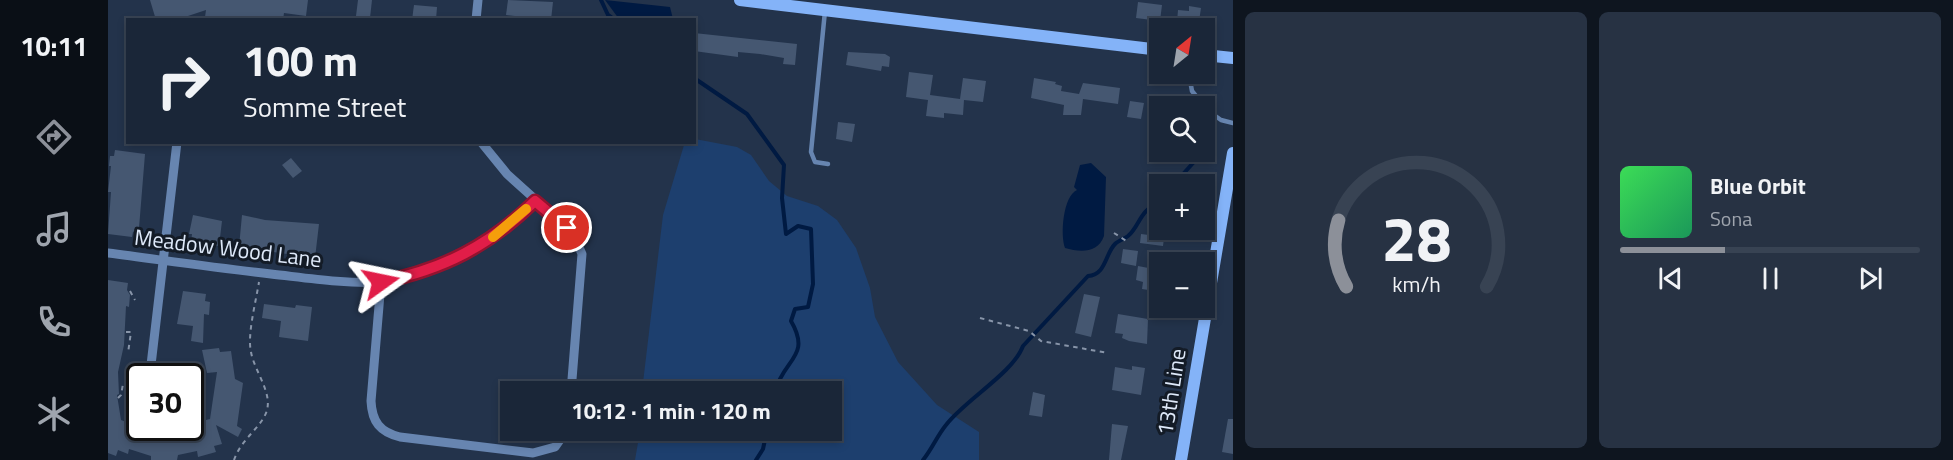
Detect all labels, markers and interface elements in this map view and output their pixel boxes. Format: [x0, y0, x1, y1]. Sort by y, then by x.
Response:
north arrow [1149, 18, 1215, 84]
map controls [1149, 18, 1215, 318]
text: 10:11 [20, 25, 88, 66]
text: 100 m [243, 28, 358, 92]
icon: right [144, 42, 222, 120]
text: Somme Street [243, 86, 406, 127]
button: search [1149, 96, 1215, 162]
icon: directions [33, 116, 75, 158]
text: Blue Orbit [1710, 169, 1806, 203]
button: + [1149, 174, 1215, 240]
text: 28 [1381, 190, 1451, 285]
pin [541, 202, 592, 253]
text: Sona [1710, 203, 1752, 234]
icon: music [33, 208, 75, 250]
icon: arrive [550, 211, 583, 244]
street label: Meadow Wood Lane [132, 220, 324, 276]
position arrow [349, 250, 413, 314]
button: − [1149, 252, 1215, 318]
icon: previous [1654, 262, 1687, 295]
icon: pause [1754, 262, 1787, 295]
icon: next [1854, 262, 1887, 295]
text: km/h [1392, 268, 1440, 300]
icon: phone [33, 301, 75, 343]
street label: 13th Line [1147, 346, 1195, 438]
speed limit sign: 30 [126, 363, 204, 441]
icon: climate [33, 393, 75, 435]
text: 10:12 · 1 min · 120 m [571, 394, 771, 428]

